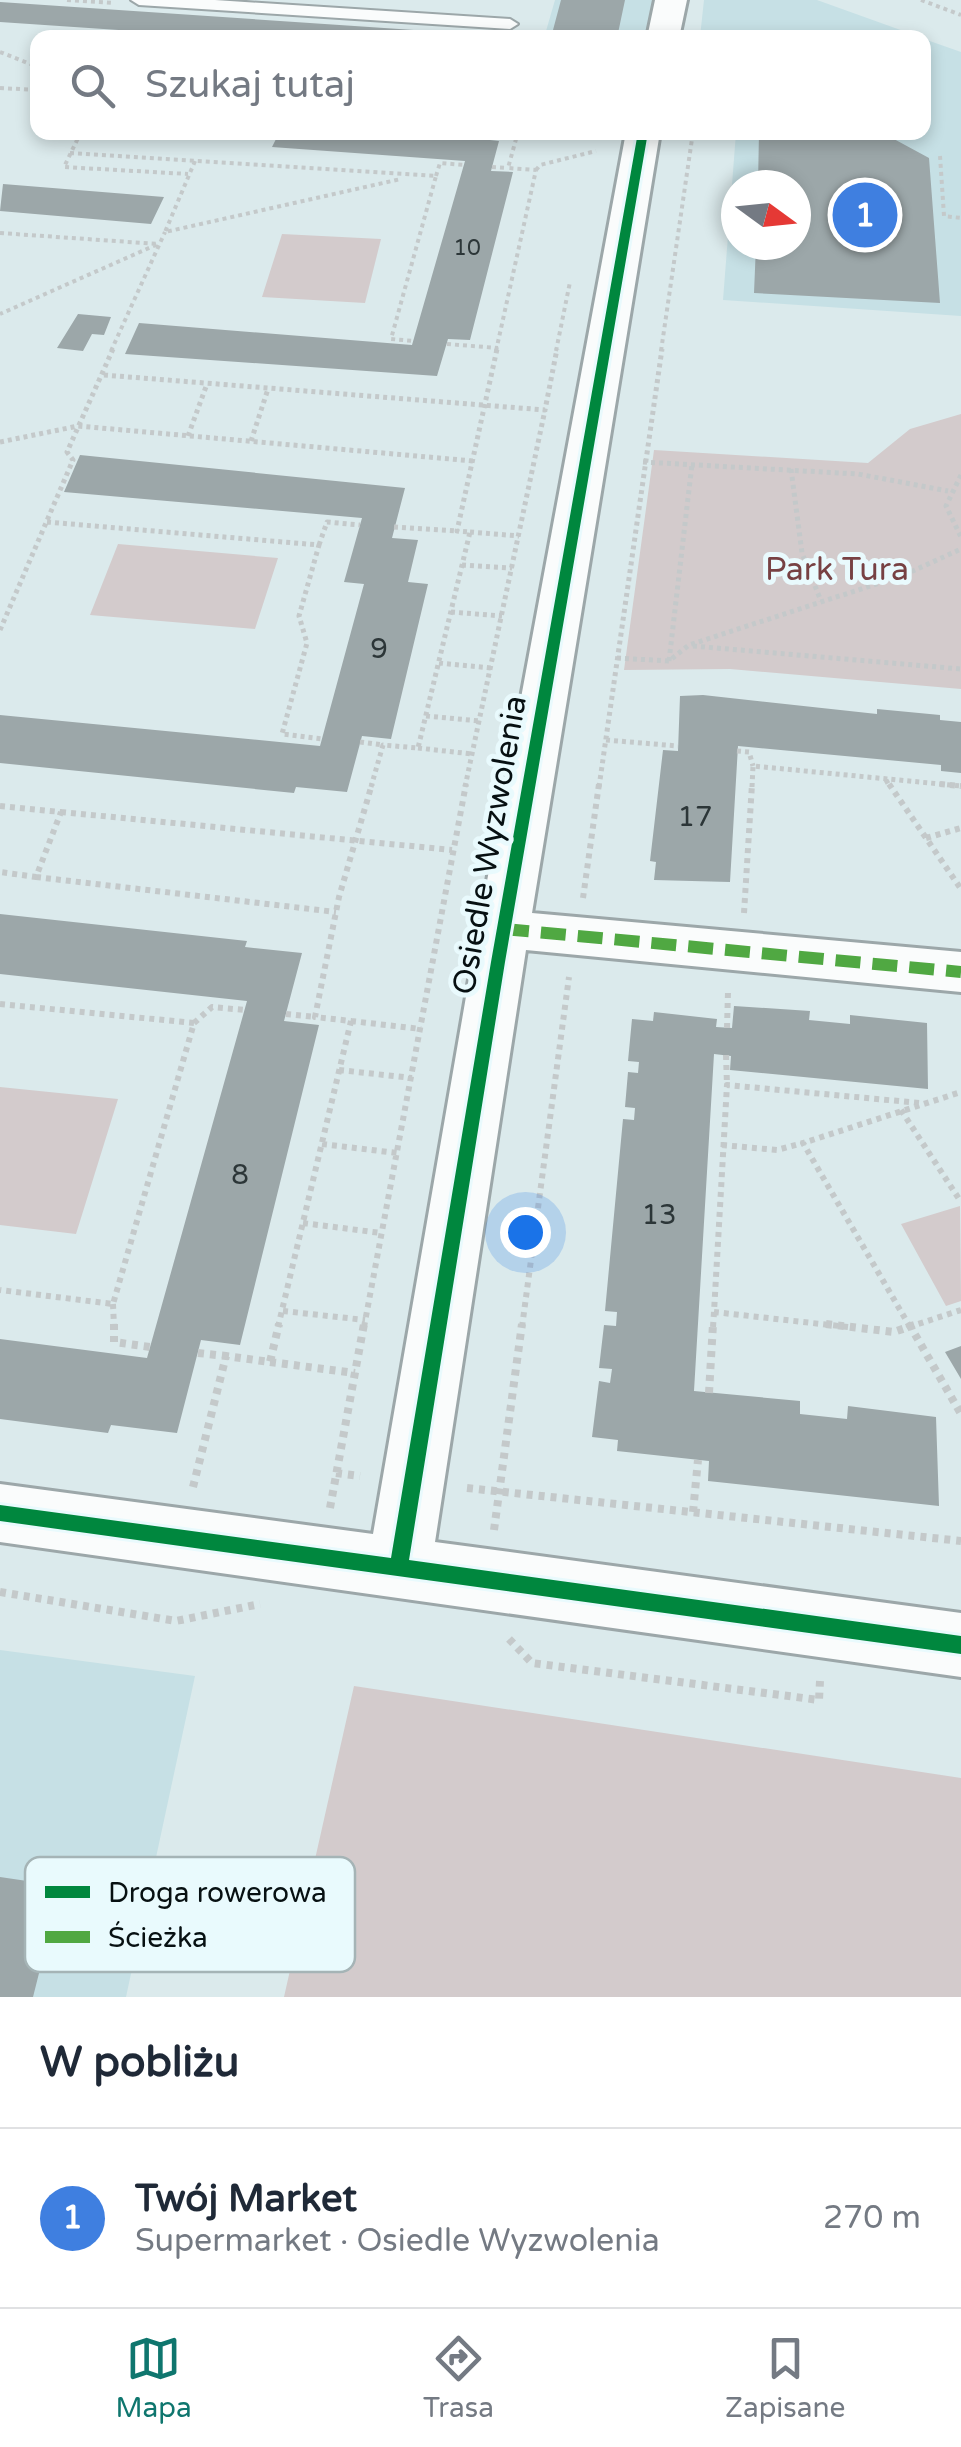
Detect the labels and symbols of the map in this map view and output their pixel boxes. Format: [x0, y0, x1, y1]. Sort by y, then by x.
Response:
north arrow [721, 170, 811, 260]
pin: 1 [832, 178, 898, 252]
house number: 10 [453, 235, 481, 261]
park label: Park Tura [765, 551, 909, 589]
house number: 9 [370, 632, 388, 666]
street label: Osiedle Wyzwolenia [445, 692, 535, 998]
house number: 17 [677, 800, 713, 834]
house number: 8 [231, 1158, 249, 1192]
house number: 13 [641, 1198, 677, 1232]
your location [500, 1207, 551, 1258]
legend [25, 1857, 355, 1972]
text: Droga rowerowa [108, 1876, 327, 1910]
text: Ścieżka [108, 1921, 208, 1955]

